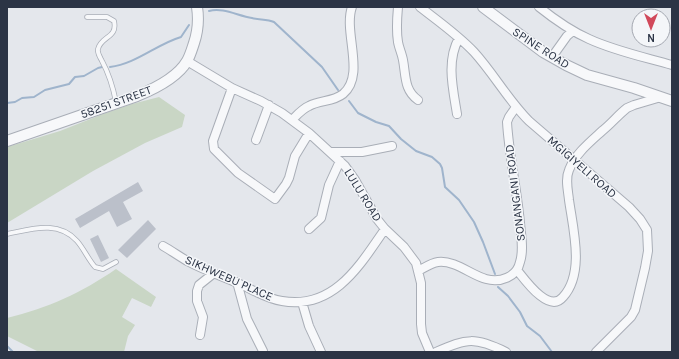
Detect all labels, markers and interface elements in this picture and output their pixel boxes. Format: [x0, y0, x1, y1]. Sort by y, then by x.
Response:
north arrow [631, 8, 671, 48]
street label: SPINE ROAD [510, 24, 572, 72]
text: N [647, 31, 655, 44]
street label: 58251 STREET [78, 83, 154, 121]
street label: MGIGIYELI ROAD [544, 133, 620, 201]
street label: SONANGANI ROAD [502, 144, 528, 242]
street label: LULU ROAD [341, 166, 385, 224]
street label: SIKHWEBU PLACE [183, 252, 275, 304]

